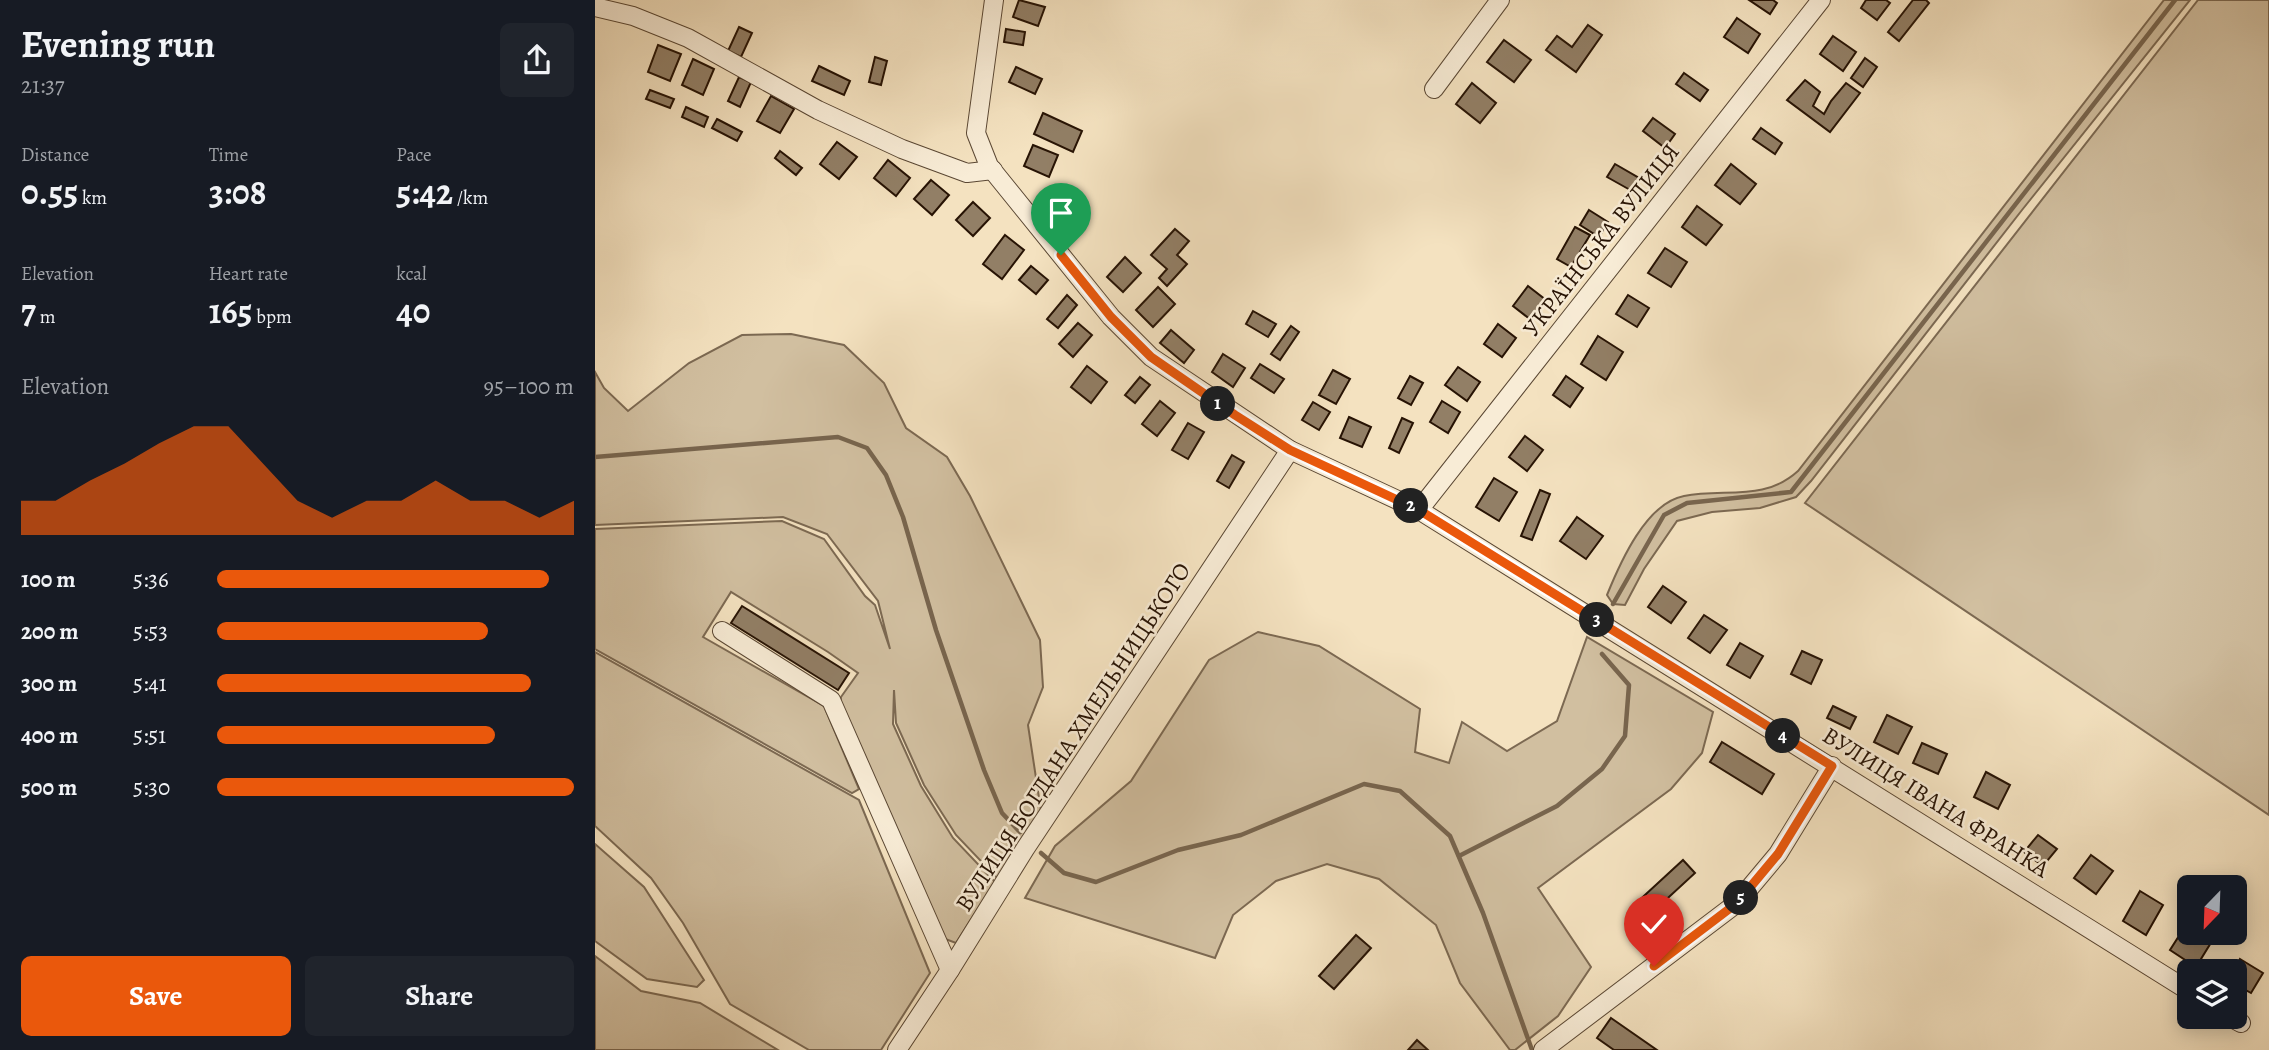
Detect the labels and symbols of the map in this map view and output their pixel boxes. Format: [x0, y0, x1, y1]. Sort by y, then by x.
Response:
street label: УКРАЇНСЬКА ВУЛИЦЯ [1515, 137, 1687, 343]
pin [1031, 183, 1091, 255]
pin: 1 [1201, 386, 1235, 422]
pin: 2 [1393, 489, 1429, 524]
street label: ВУЛИЦЯ БОГДАНА ХМЕЛЬНИЦЬКОГО [948, 556, 1198, 918]
pin: 3 [1579, 602, 1615, 638]
pin: 4 [1765, 718, 1801, 754]
street label: ВУЛИЦЯ ІВАНА ФРАНКА [1817, 719, 2056, 885]
north arrow [2177, 875, 2247, 945]
pin: 5 [1723, 880, 1759, 916]
pin [1624, 894, 1684, 966]

